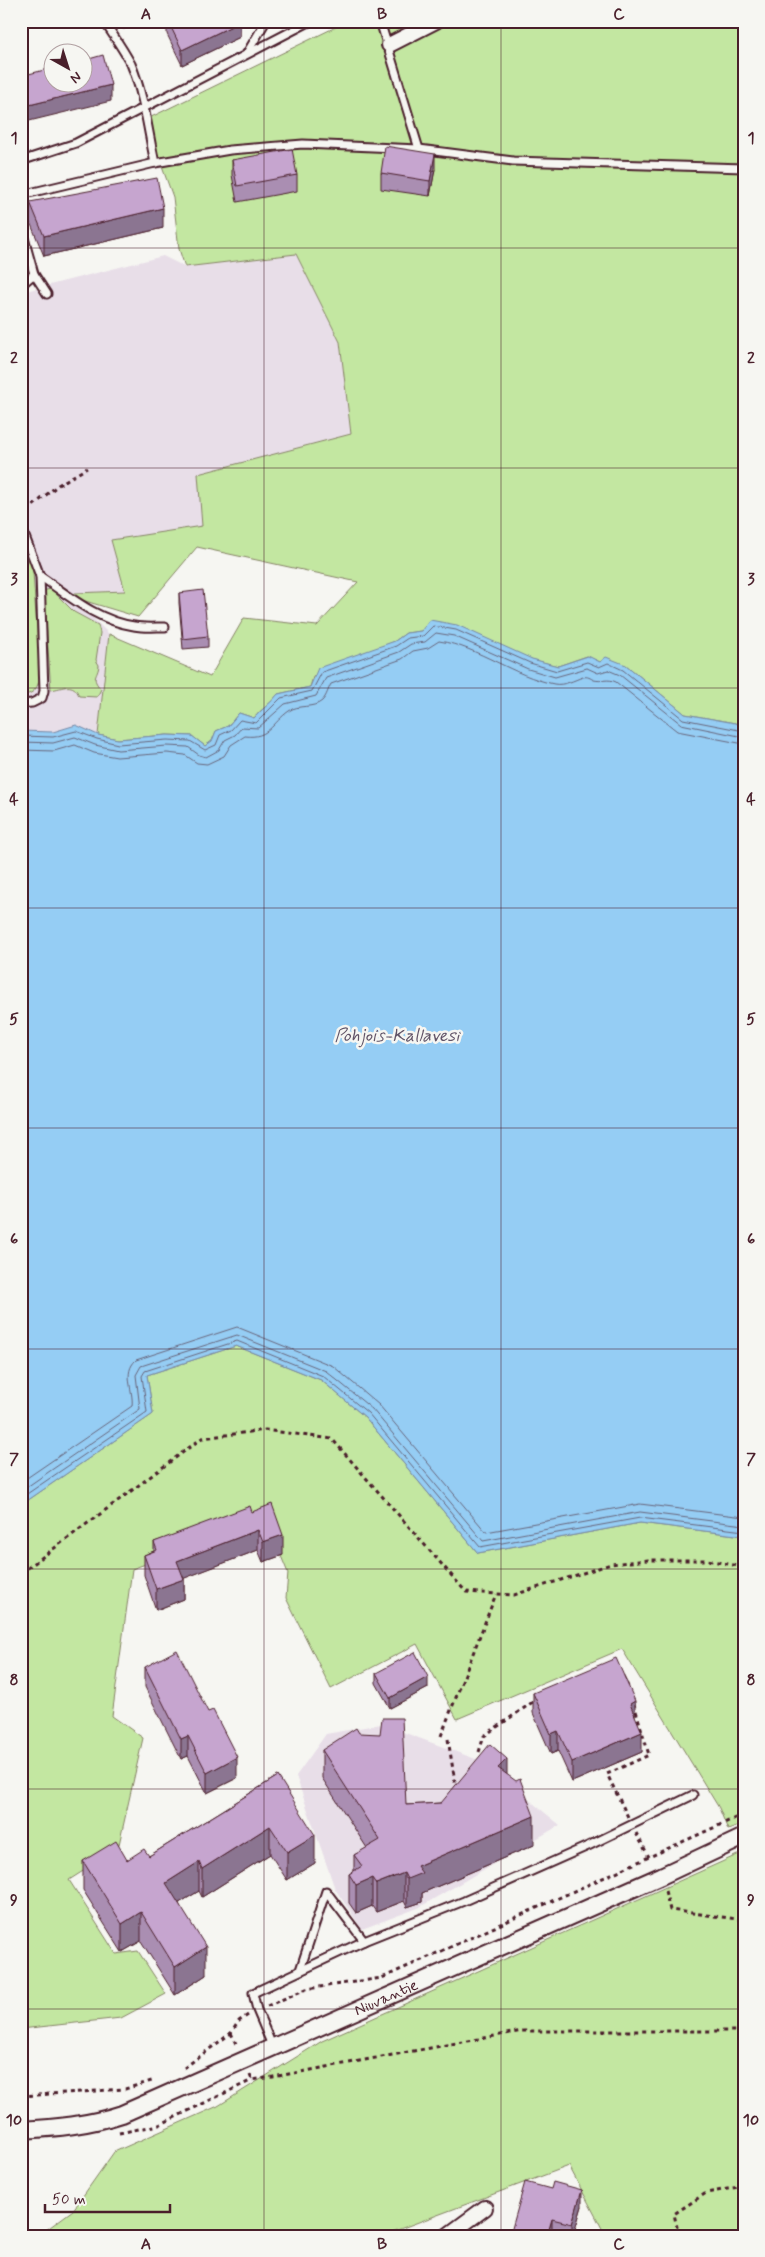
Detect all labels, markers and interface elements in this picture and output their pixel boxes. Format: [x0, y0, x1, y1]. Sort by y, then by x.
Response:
text: A [141, 4, 151, 25]
text: B [377, 4, 387, 25]
text: C [613, 4, 625, 25]
north arrow [42, 42, 92, 92]
text: N [66, 67, 85, 87]
text: 1 [10, 128, 18, 149]
text: 1 [747, 128, 755, 149]
text: 2 [10, 348, 18, 369]
text: 2 [747, 348, 755, 369]
text: 3 [10, 569, 18, 590]
text: 3 [747, 569, 755, 590]
text: 4 [9, 789, 19, 810]
text: 4 [746, 789, 756, 810]
text: 5 [9, 1009, 19, 1030]
text: 5 [746, 1009, 756, 1030]
water label: Pohjois-Kallavesi [334, 1024, 461, 1048]
text: 6 [10, 1229, 18, 1250]
text: 6 [747, 1229, 755, 1250]
text: 7 [9, 1449, 19, 1470]
text: 7 [746, 1449, 756, 1470]
text: 8 [9, 1670, 19, 1691]
text: 8 [746, 1670, 756, 1691]
text: 9 [10, 1890, 18, 1911]
text: 9 [747, 1890, 755, 1911]
street label: Niuvantie [351, 1974, 421, 2021]
text: 10 [6, 2110, 22, 2131]
text: 10 [743, 2110, 759, 2131]
scale bar [45, 2182, 170, 2214]
text: 50 m [52, 2190, 86, 2210]
text: A [141, 2234, 151, 2255]
text: B [377, 2234, 387, 2255]
text: C [613, 2234, 625, 2255]

